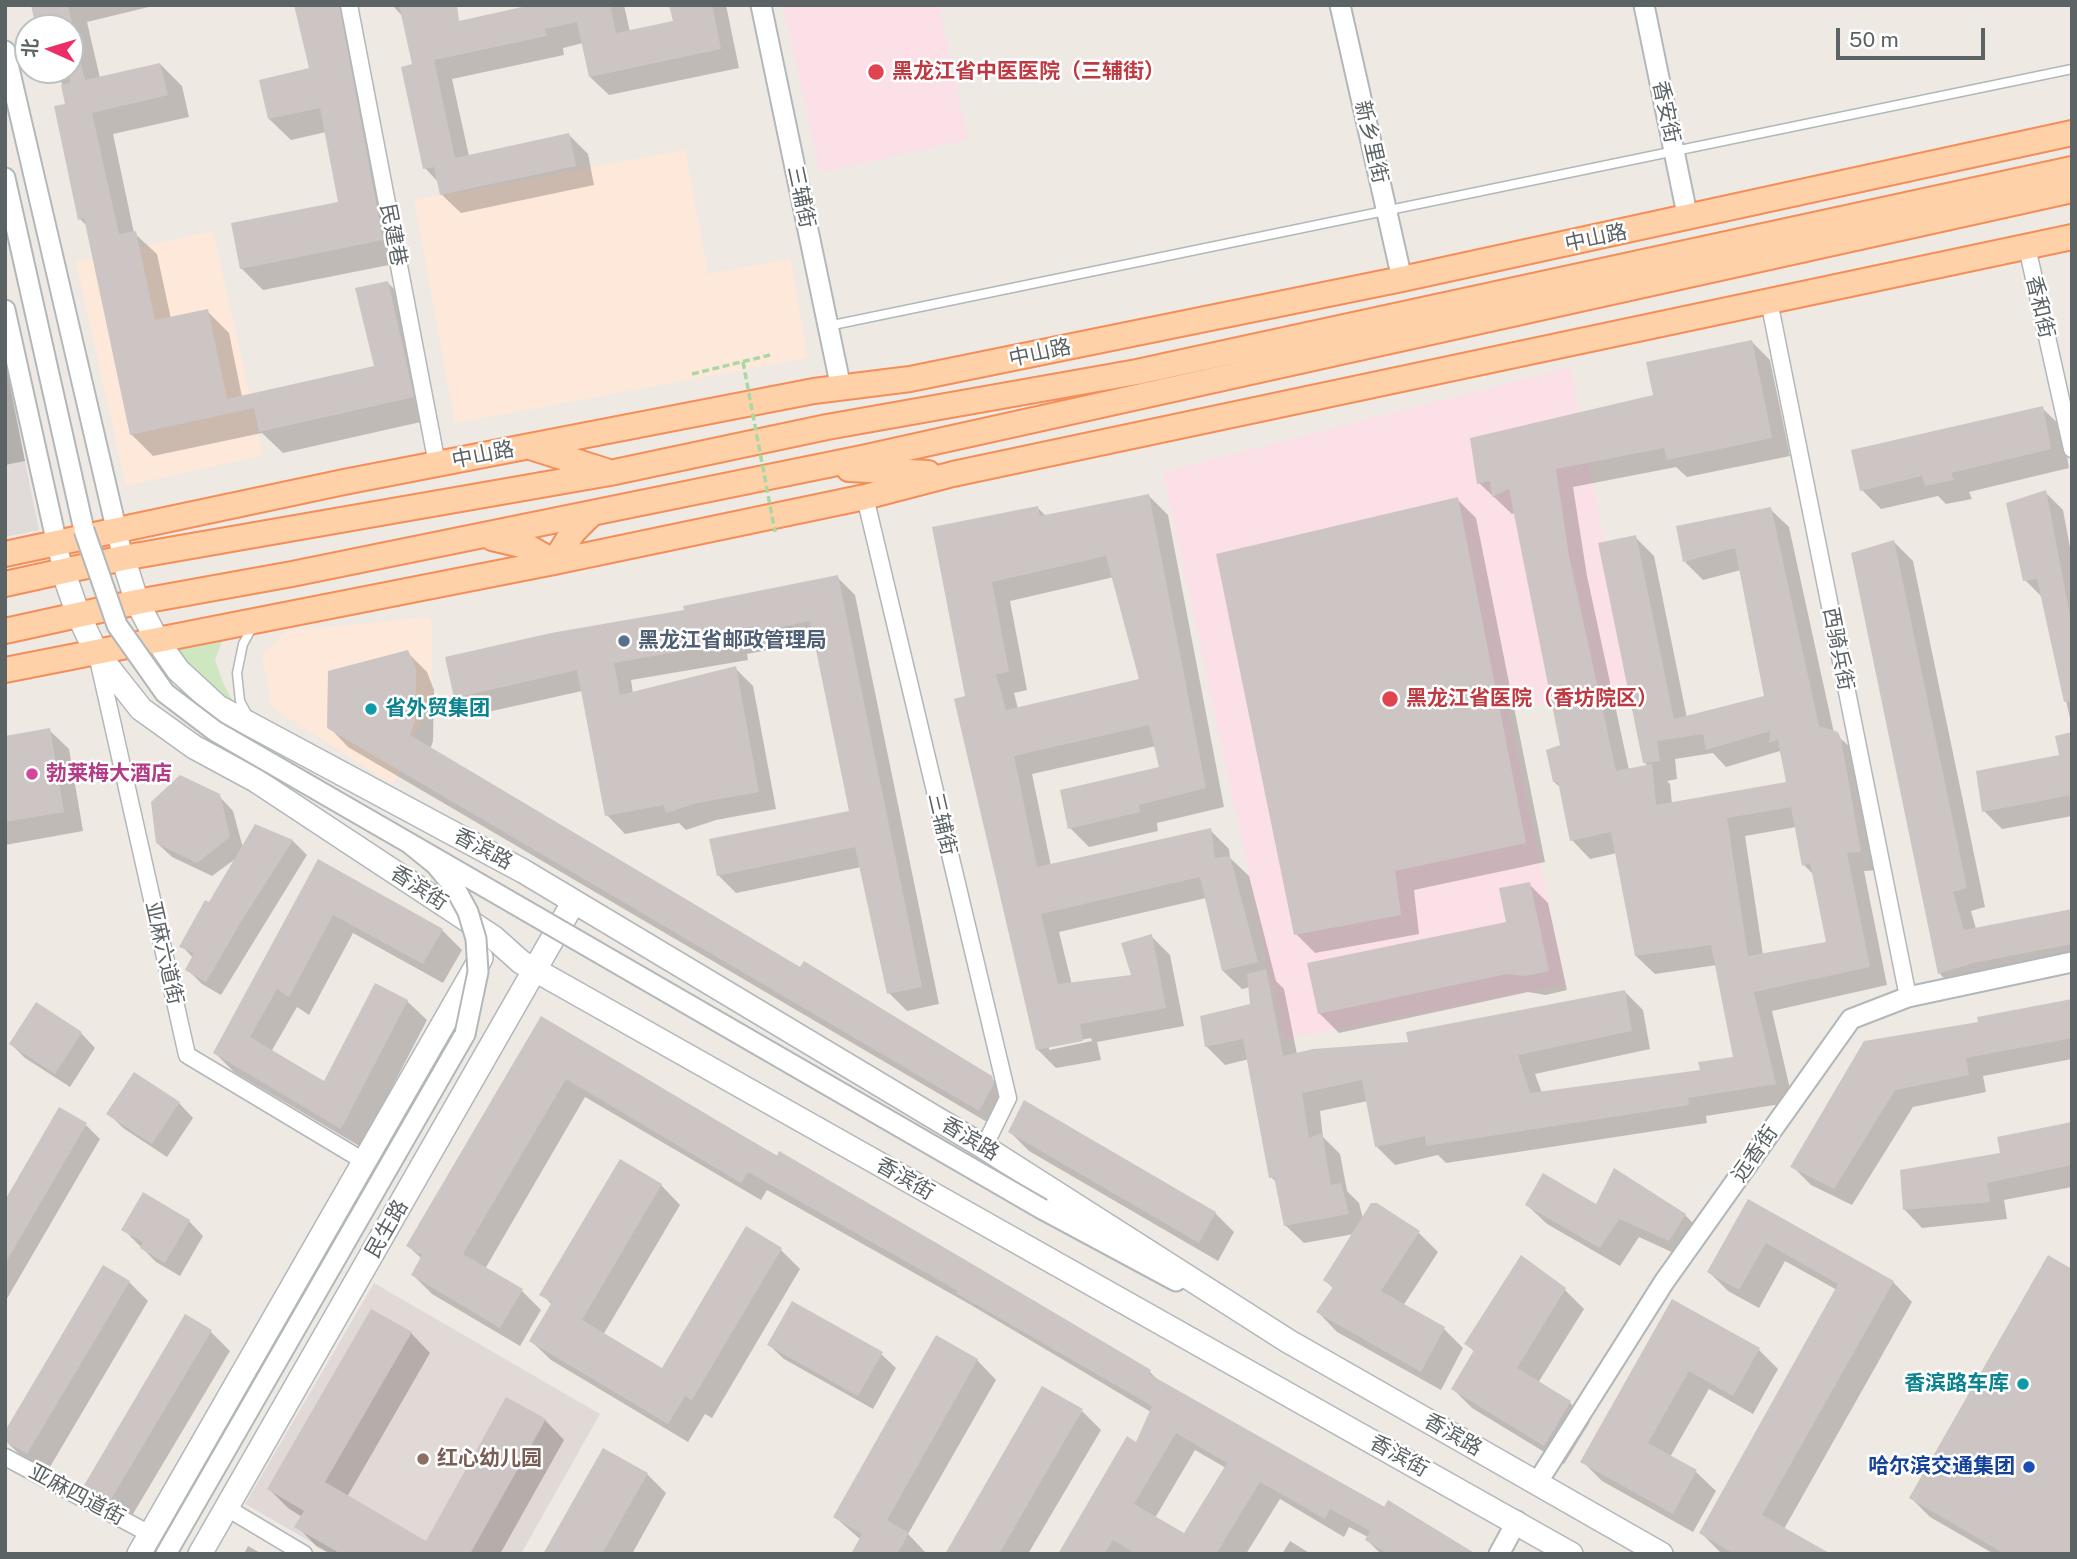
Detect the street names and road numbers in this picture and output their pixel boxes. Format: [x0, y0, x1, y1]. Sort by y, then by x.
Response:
street label: 香安街 [1647, 79, 1685, 145]
street label: 新乡里街 [1349, 98, 1393, 186]
street label: 三辅街 [782, 164, 820, 230]
street label: 民建巷 [375, 202, 411, 268]
street label: 中山路 [1563, 219, 1629, 257]
street label: 香和街 [2021, 273, 2059, 341]
street label: 中山路 [1007, 334, 1073, 372]
street label: 中山路 [450, 437, 516, 473]
street label: 西骑兵街 [1818, 605, 1858, 693]
street label: 三辅街 [923, 790, 961, 858]
street label: 香滨路 [449, 823, 517, 875]
street label: 香滨街 [386, 860, 452, 916]
street label: 亚麻六道街 [140, 899, 188, 1007]
street label: 香滨路 [937, 1112, 1003, 1166]
street label: 远香街 [1727, 1121, 1783, 1187]
street label: 香滨街 [871, 1152, 939, 1206]
street label: 民生路 [360, 1195, 414, 1263]
street label: 香滨路 [1419, 1408, 1487, 1462]
street label: 香滨街 [1365, 1430, 1433, 1482]
street label: 亚麻四道街 [25, 1459, 129, 1531]

